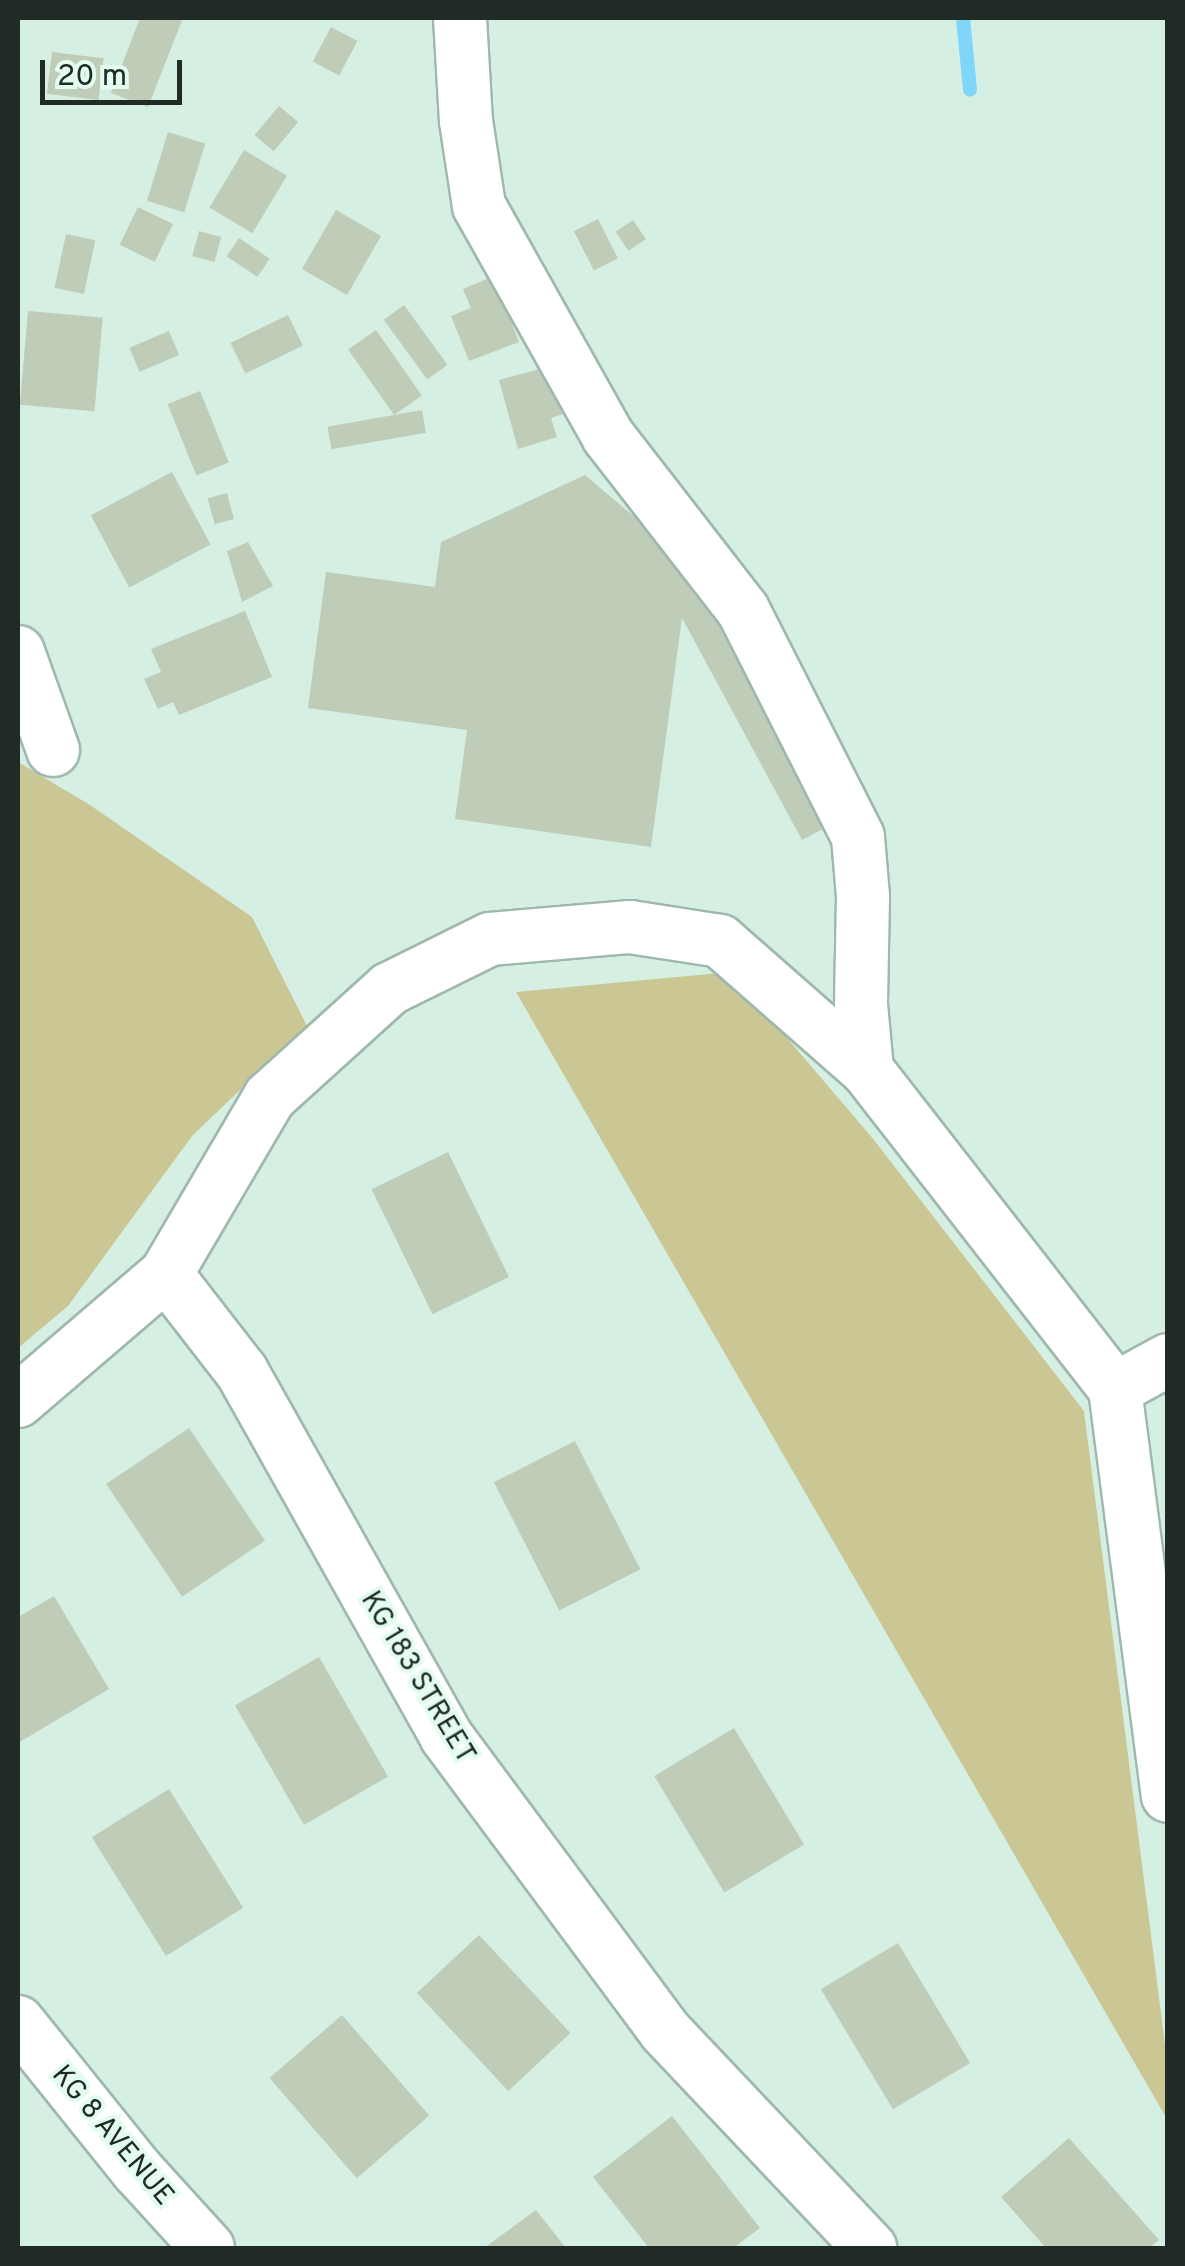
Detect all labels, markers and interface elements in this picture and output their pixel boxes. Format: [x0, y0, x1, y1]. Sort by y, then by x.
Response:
scale bar [45, 40, 188, 102]
text: 20 m [57, 59, 127, 96]
street label: KG 183 STREET [352, 1586, 482, 1770]
street label: KG 8 AVENUE [43, 2059, 181, 2213]

